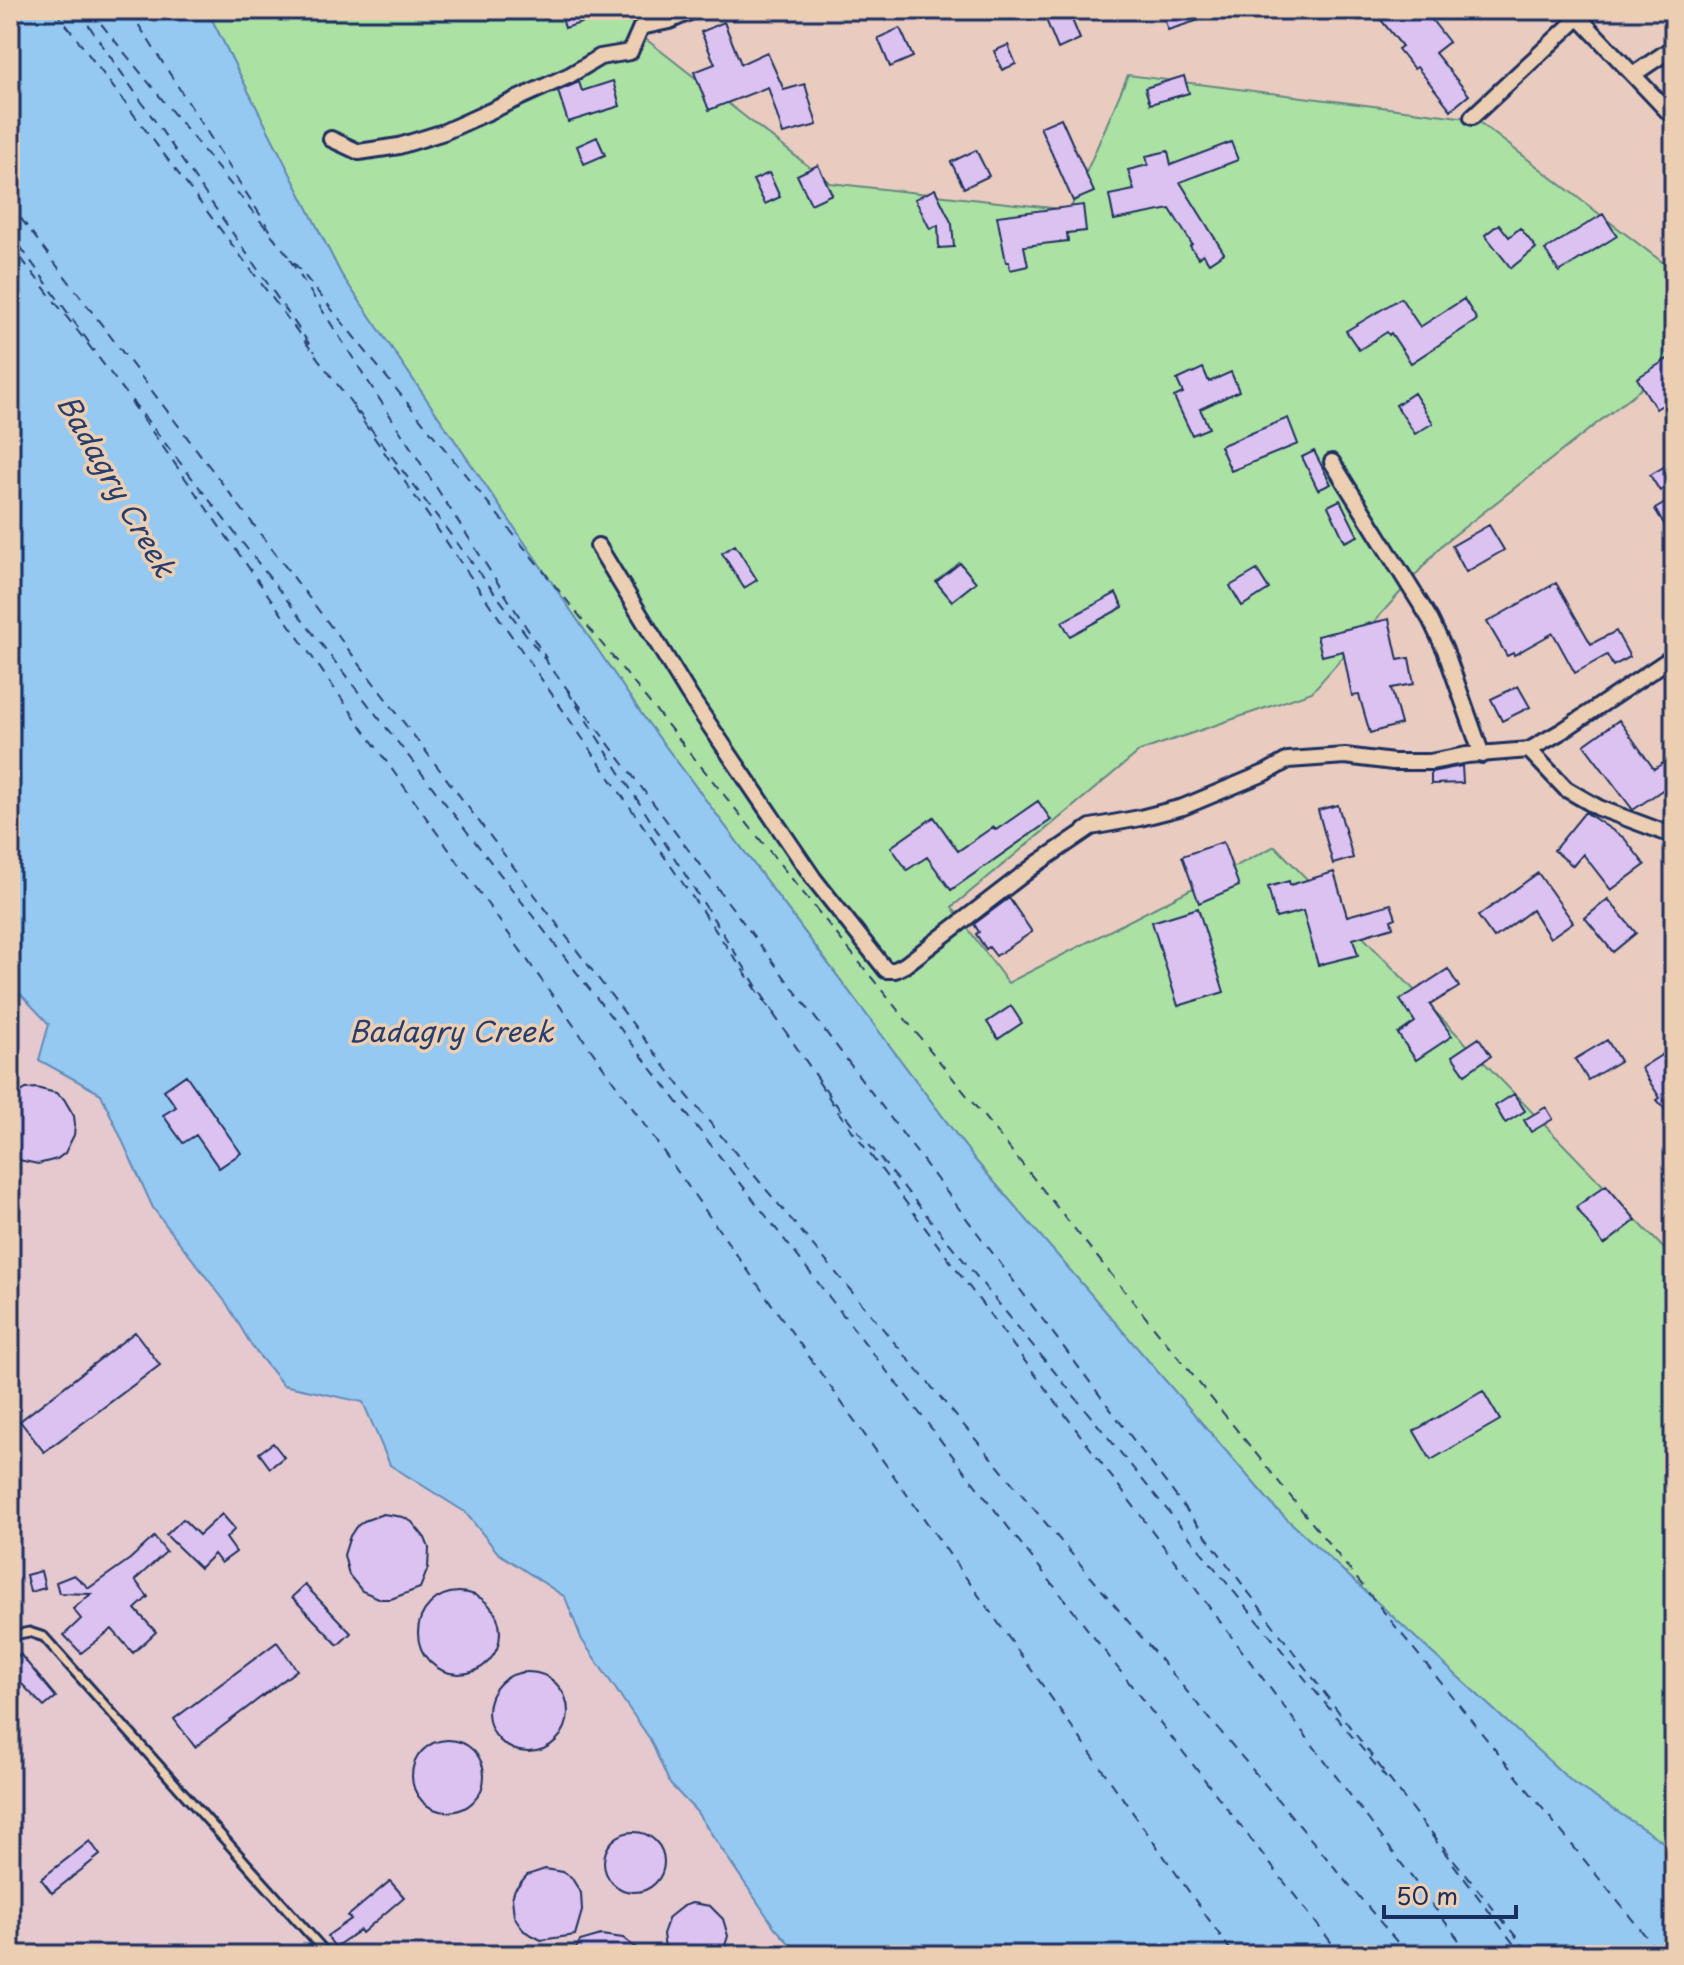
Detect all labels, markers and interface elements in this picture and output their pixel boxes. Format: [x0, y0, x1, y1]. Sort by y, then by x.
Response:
water label: Badagry Creek [48, 386, 188, 586]
water label: Badagry Creek [349, 1009, 555, 1052]
scale bar [1384, 1869, 1516, 1919]
text: 50 m [1396, 1877, 1458, 1913]

